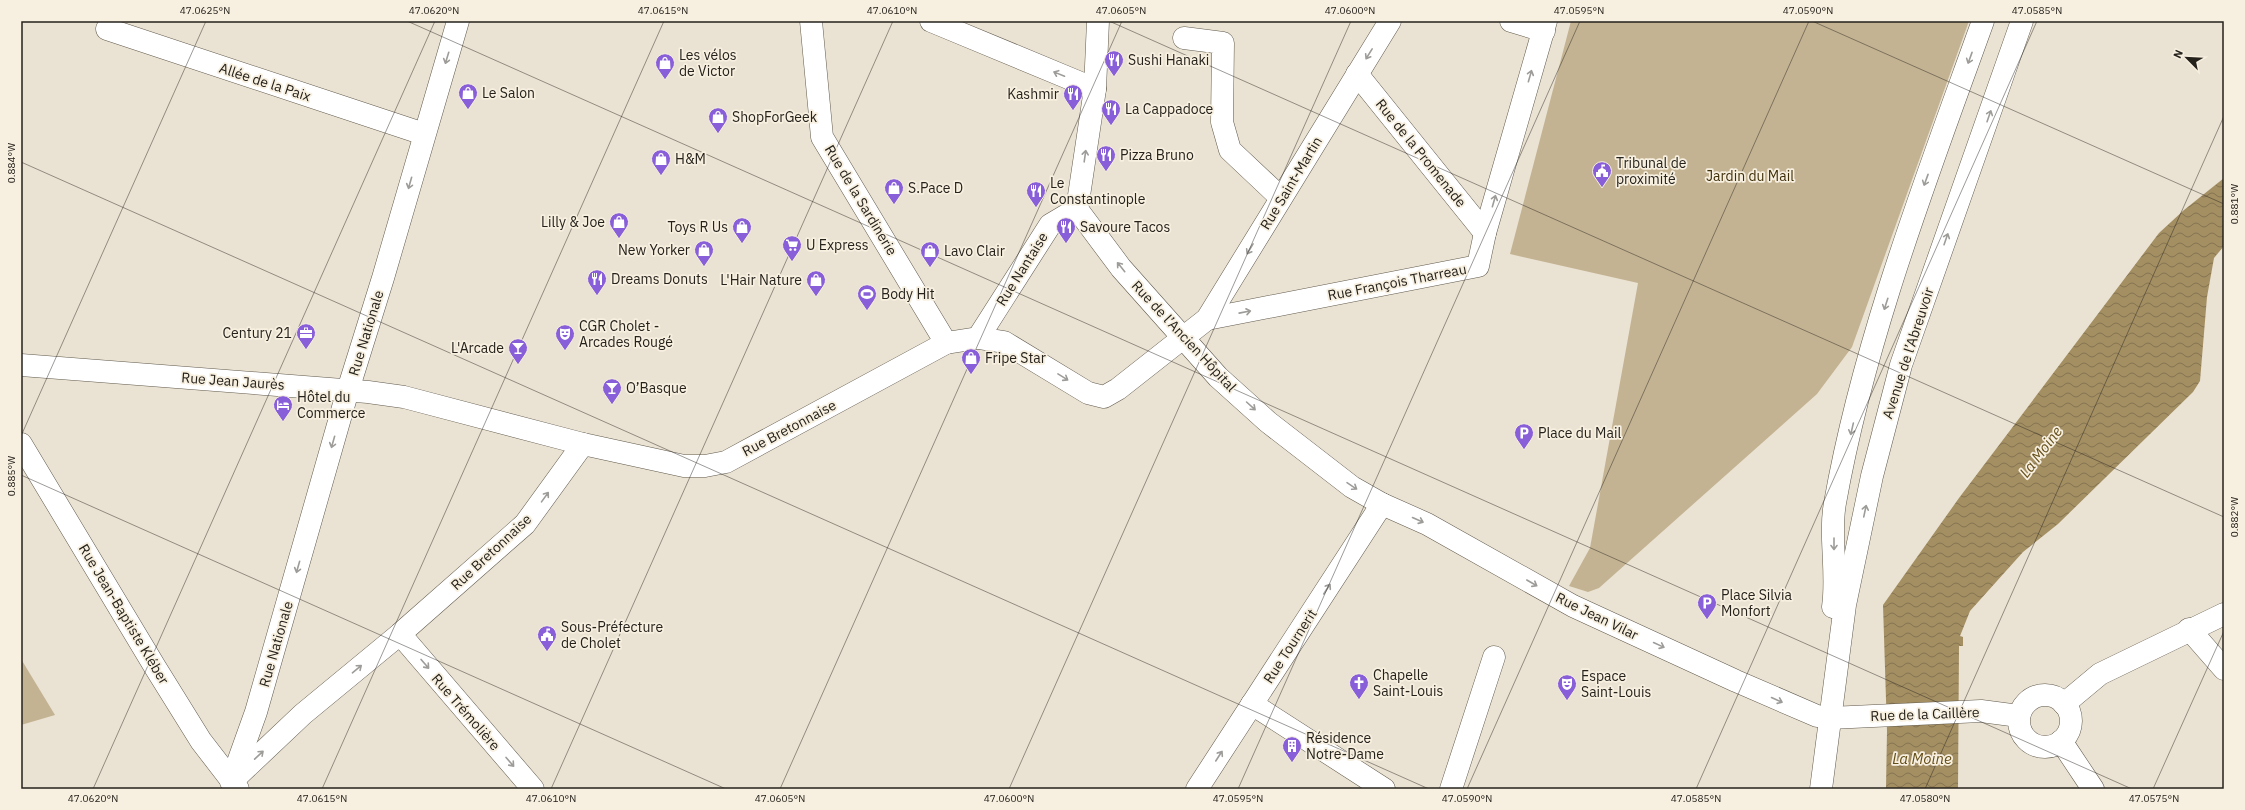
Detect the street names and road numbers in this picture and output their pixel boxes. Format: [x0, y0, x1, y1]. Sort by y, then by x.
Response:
street label: Allée de la Paix [217, 59, 313, 105]
street label: Rue de la Promenade [1372, 95, 1470, 211]
street label: Rue Saint-Martin [1256, 133, 1326, 233]
street label: Rue de la Sardinerie [821, 141, 901, 259]
street label: Rue Nantaise [992, 229, 1052, 309]
street label: Rue François Tharreau [1326, 260, 1468, 304]
street label: Rue de l’Ancien Hôpital [1128, 277, 1240, 396]
street label: Avenue de l’Abreuvoir [1878, 285, 1938, 421]
street label: Rue Nationale [344, 288, 388, 378]
street label: Rue Jean Jaurès [181, 368, 285, 394]
street label: Rue Bretonnaise [739, 396, 839, 460]
street label: Rue Bretonnaise [447, 510, 535, 594]
street label: Rue Jean-Baptiste Kléber [75, 540, 173, 688]
street label: Rue Jean Vilar [1553, 588, 1641, 644]
street label: Rue Nationale [255, 599, 297, 689]
street label: Rue Tournerit [1259, 605, 1321, 687]
street label: Rue Trémolière [428, 670, 504, 754]
street label: Rue de la Caillère [1870, 703, 1980, 725]

